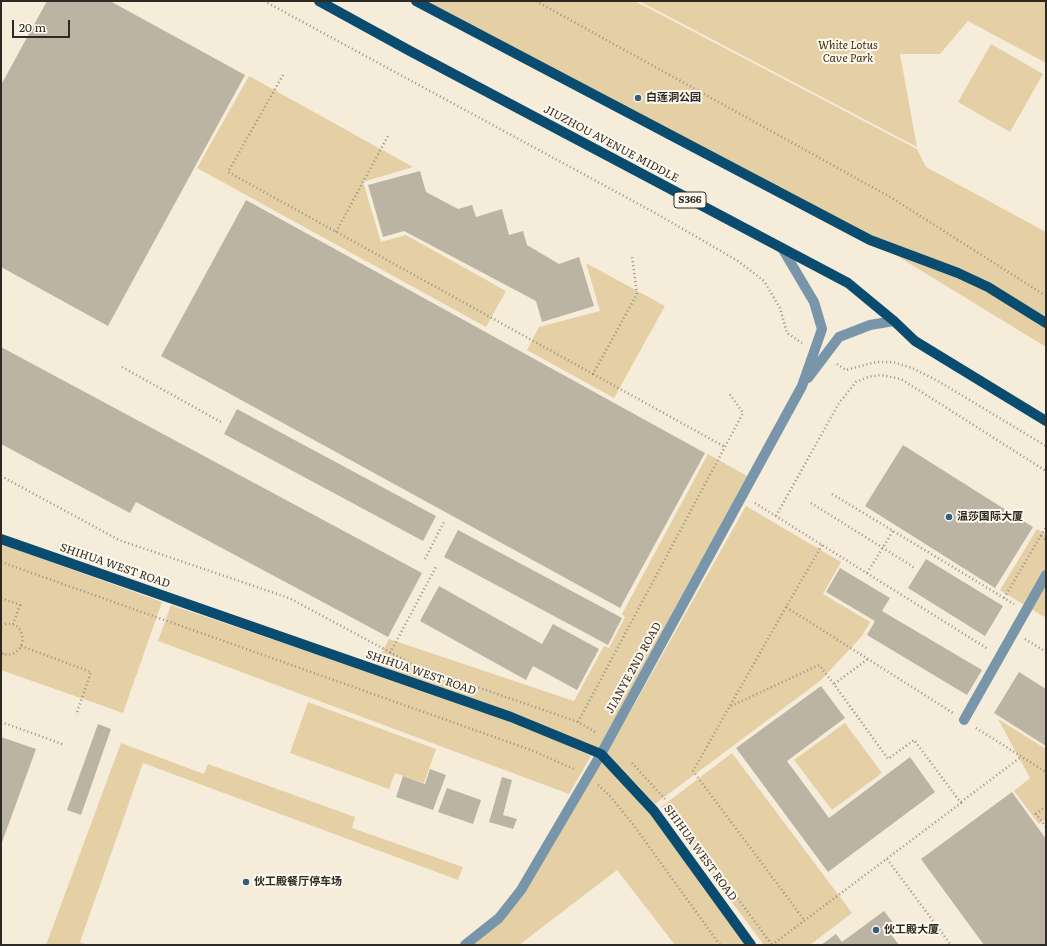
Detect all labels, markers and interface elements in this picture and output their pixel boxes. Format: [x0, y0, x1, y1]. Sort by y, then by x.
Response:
scale bar [14, 12, 72, 38]
text: 20 m [19, 18, 46, 36]
park label: White Lotus Cave Park [818, 39, 878, 65]
place label: 白莲洞公园 [646, 91, 701, 105]
marker: 白莲洞公园 [633, 93, 643, 103]
street label: JIUZHOU AVENUE MIDDLE [541, 103, 681, 185]
road number: S366 [674, 192, 706, 208]
place label: 温莎国际大厦 [957, 510, 1023, 524]
marker: 温莎国际大厦 [944, 512, 954, 522]
street label: SHIHUA WEST ROAD [58, 541, 172, 591]
street label: JIANYE 2ND ROAD [603, 620, 665, 716]
street label: SHIHUA WEST ROAD [364, 648, 478, 698]
street label: SHIHUA WEST ROAD [661, 802, 739, 904]
place label: 伙工殿餐厅停车场 [254, 875, 342, 889]
marker: 伙工殿餐厅停车场 [241, 877, 251, 887]
place label: 伙工殿大厦 [884, 923, 939, 937]
marker: 伙工殿大厦 [871, 925, 881, 935]

